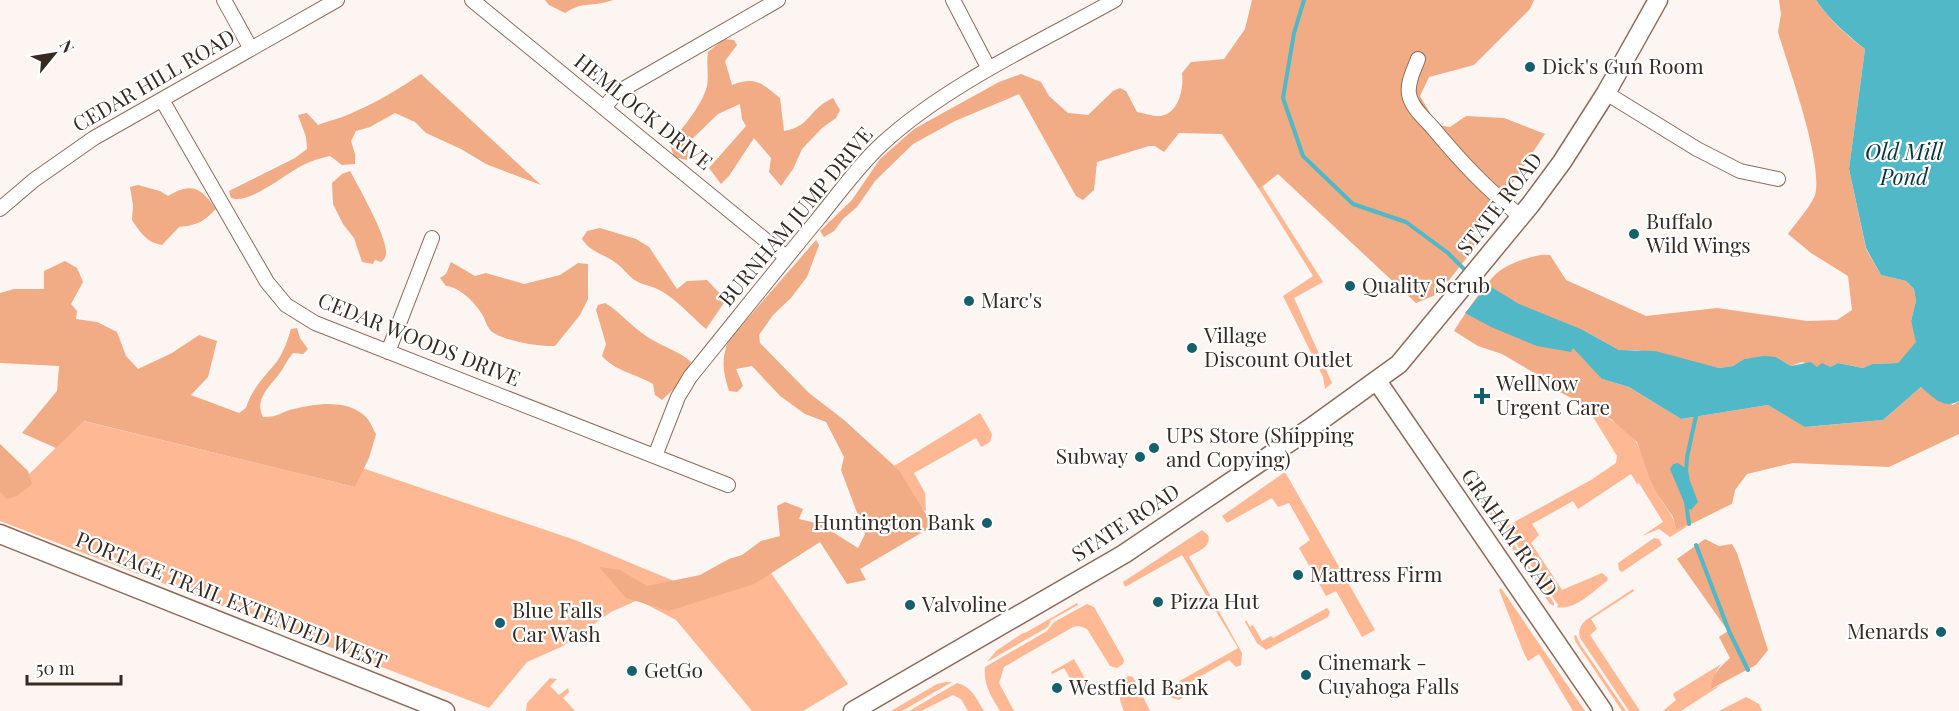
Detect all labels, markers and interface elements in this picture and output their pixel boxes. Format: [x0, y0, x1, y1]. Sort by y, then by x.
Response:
street label: CEDAR HILL ROAD [67, 21, 239, 137]
north arrow [24, 24, 84, 84]
text: N [55, 36, 80, 57]
street label: HEMLOCK DRIVE [569, 46, 719, 175]
place label: Dick's Gun Room [1542, 51, 1704, 79]
marker: Dick's Gun Room [1523, 60, 1537, 74]
street label: BURNHAM JUMP DRIVE [711, 120, 878, 311]
water label: Old Mill Pond [1865, 136, 1944, 191]
street label: STATE ROAD [1449, 146, 1547, 260]
place label: Buffalo Wild Wings [1645, 206, 1751, 258]
marker: Buffalo Wild Wings [1627, 227, 1641, 241]
place label: Quality Scrub [1362, 270, 1490, 298]
marker: Quality Scrub [1343, 279, 1357, 293]
street label: CEDAR WOODS DRIVE [314, 285, 525, 392]
place label: Marc's [981, 285, 1042, 313]
marker: Marc's [962, 294, 976, 308]
place label: Village Discount Outlet [1203, 320, 1353, 372]
marker: Village Discount Outlet [1185, 341, 1199, 355]
place label: WellNow Urgent Care [1495, 368, 1610, 420]
marker: WellNow Urgent Care [1473, 387, 1491, 405]
place label: UPS Store (Shipping and Copying) [1166, 420, 1354, 472]
place label: Subway [1056, 441, 1128, 469]
marker: UPS Store (Shipping and Copying) [1147, 441, 1161, 455]
marker: Subway [1133, 450, 1147, 464]
street label: GRAHAM ROAD [1456, 462, 1565, 601]
street label: STATE ROAD [1066, 476, 1184, 567]
place label: Huntington Bank [813, 507, 975, 535]
marker: Huntington Bank [980, 516, 994, 530]
street label: PORTAGE TRAIL EXTENDED WEST [72, 524, 391, 675]
place label: Mattress Firm [1310, 559, 1443, 587]
marker: Mattress Firm [1291, 568, 1305, 582]
place label: Pizza Hut [1170, 586, 1260, 614]
place label: Valvoline [921, 589, 1007, 617]
place label: Blue Falls Car Wash [512, 595, 602, 647]
marker: Pizza Hut [1151, 595, 1165, 609]
marker: Valvoline [903, 598, 917, 612]
marker: Blue Falls Car Wash [493, 616, 507, 630]
place label: Menards [1847, 616, 1929, 644]
marker: Menards [1934, 625, 1948, 639]
place label: Cinemark - Cuyahoga Falls [1318, 647, 1459, 699]
scale bar [27, 648, 122, 686]
place label: GetGo [644, 655, 703, 683]
text: 50 m [36, 656, 75, 680]
marker: GetGo [625, 664, 639, 678]
marker: Cinemark - Cuyahoga Falls [1299, 668, 1313, 682]
place label: Westfield Bank [1068, 672, 1209, 700]
marker: Westfield Bank [1050, 681, 1064, 695]

